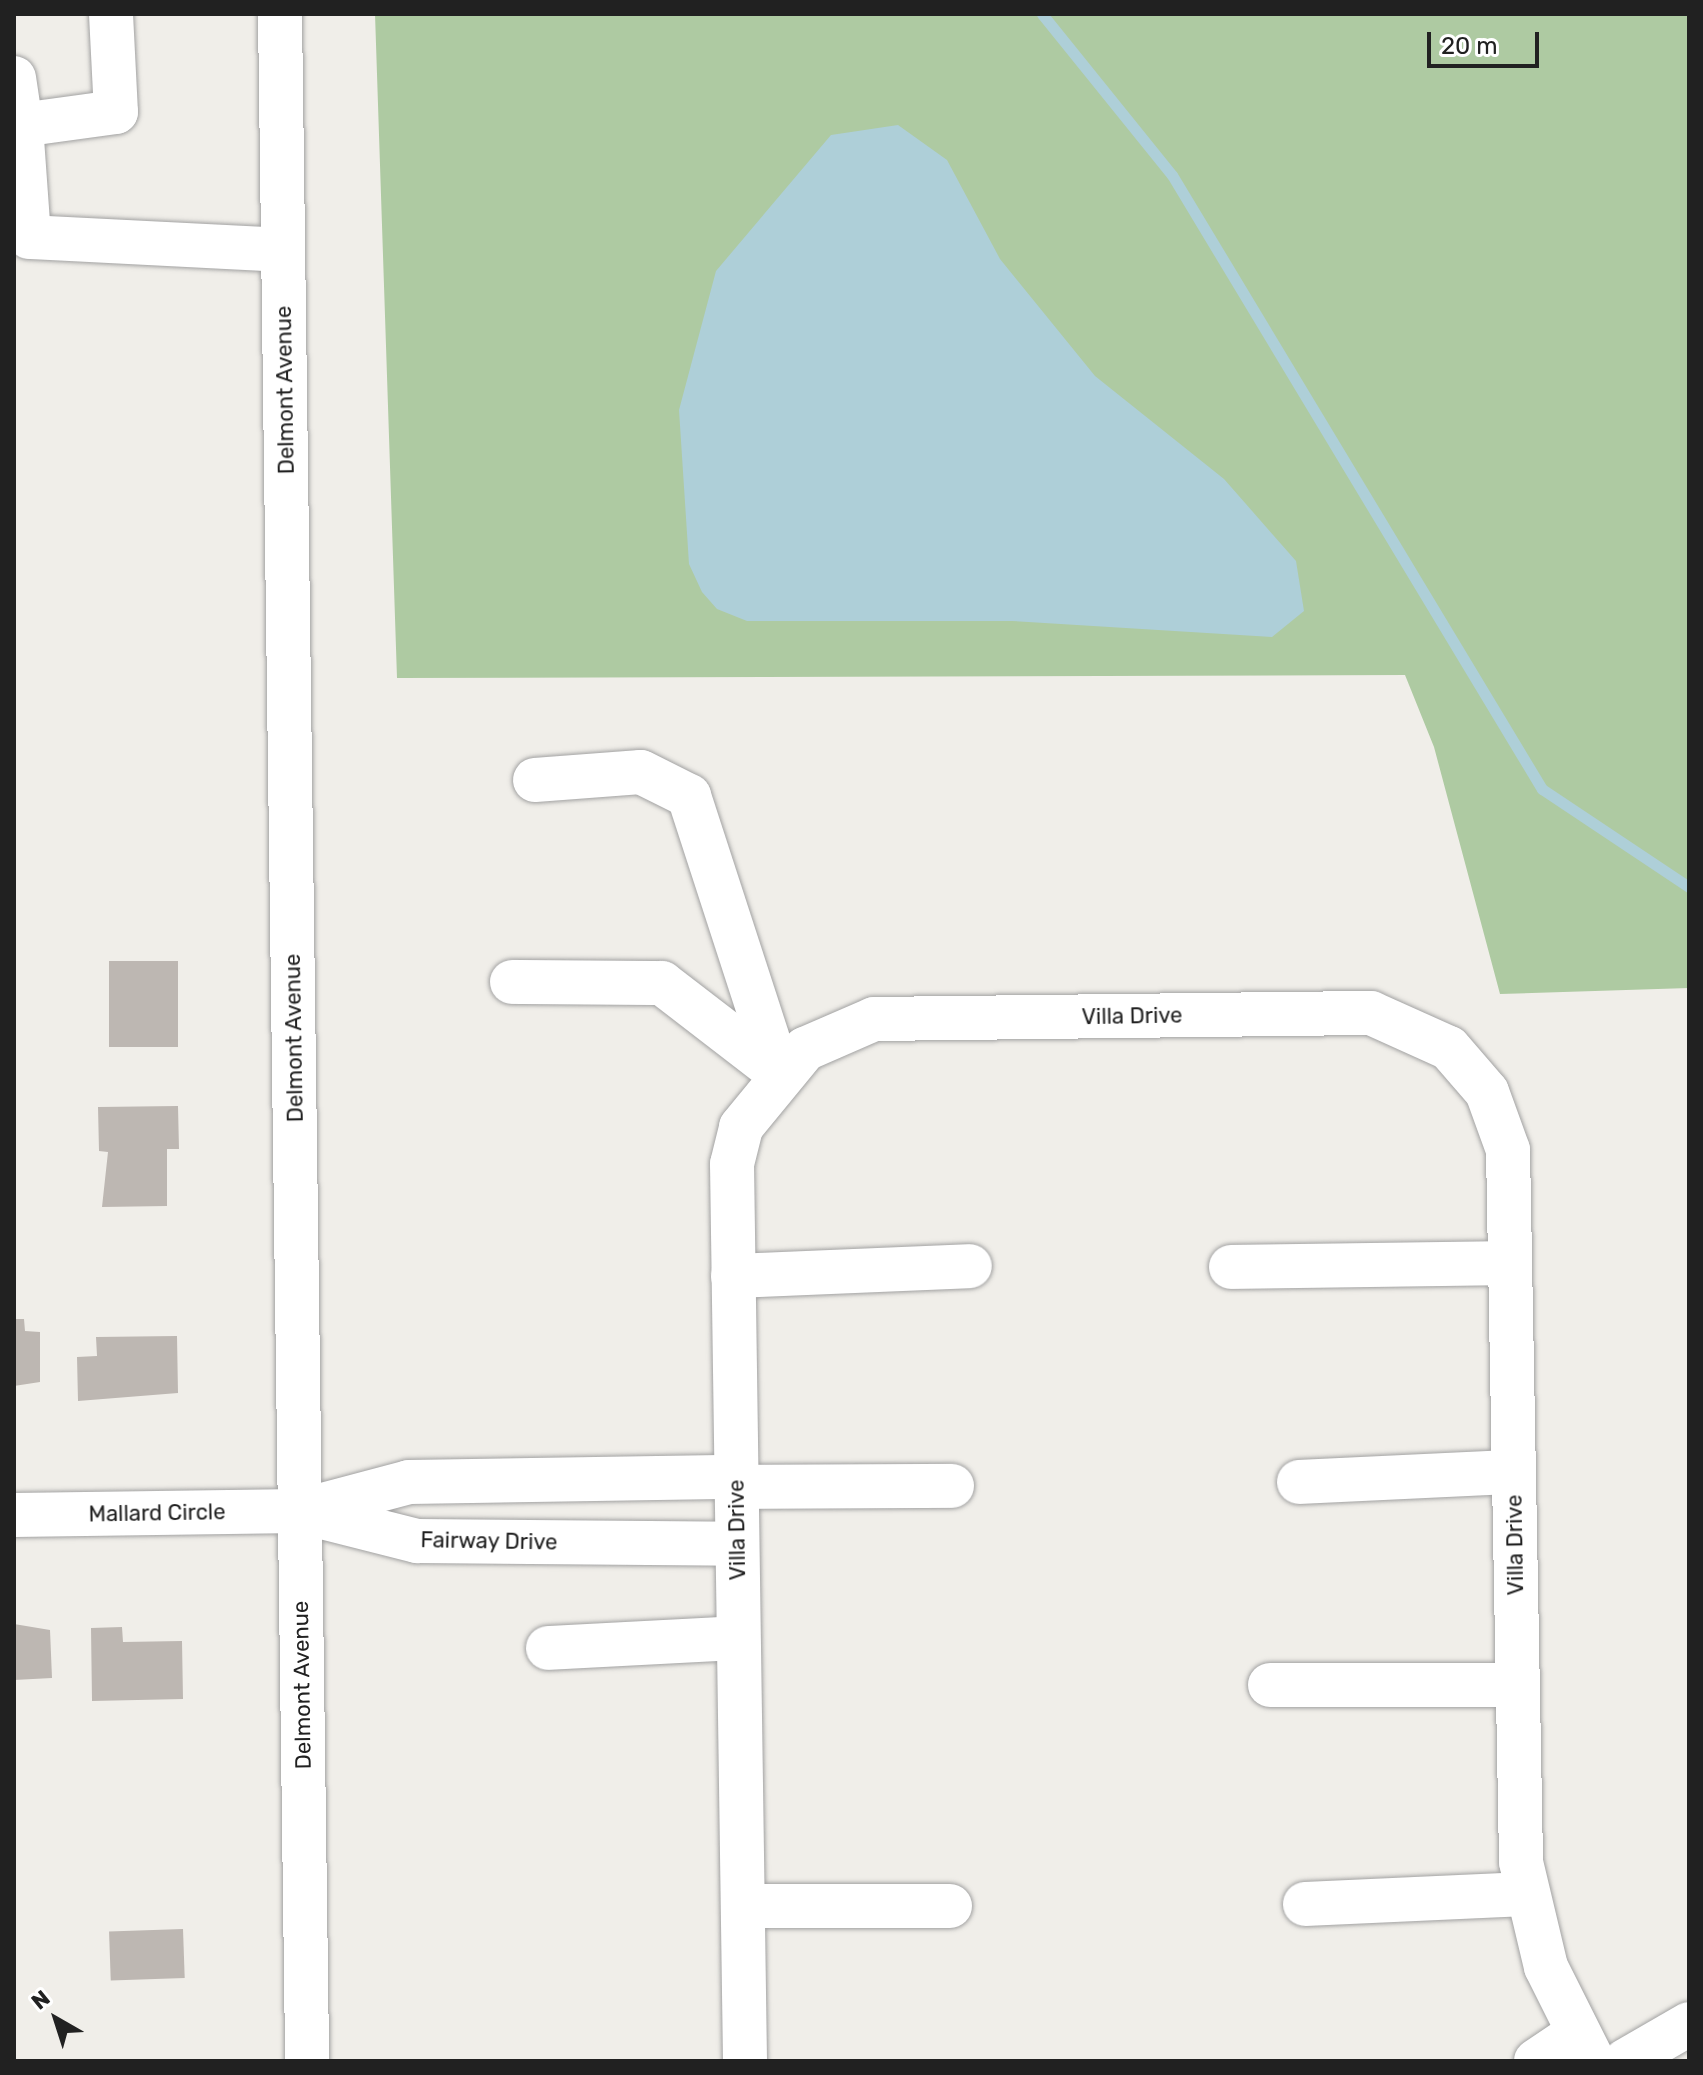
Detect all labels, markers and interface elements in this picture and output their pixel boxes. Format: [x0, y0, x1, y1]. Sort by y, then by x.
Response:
scale bar [1431, 16, 1543, 66]
text: 20 m [1441, 32, 1498, 60]
street label: Delmont Avenue [270, 305, 300, 475]
street label: Delmont Avenue [279, 953, 309, 1123]
street label: Villa Drive [1081, 1002, 1183, 1030]
street label: Villa Drive [723, 1479, 751, 1581]
street label: Villa Drive [1501, 1494, 1529, 1596]
street label: Mallard Circle [88, 1499, 226, 1527]
street label: Fairway Drive [420, 1527, 558, 1555]
street label: Delmont Avenue [287, 1600, 317, 1770]
north arrow [16, 1979, 96, 2059]
text: N [26, 1984, 55, 2015]

